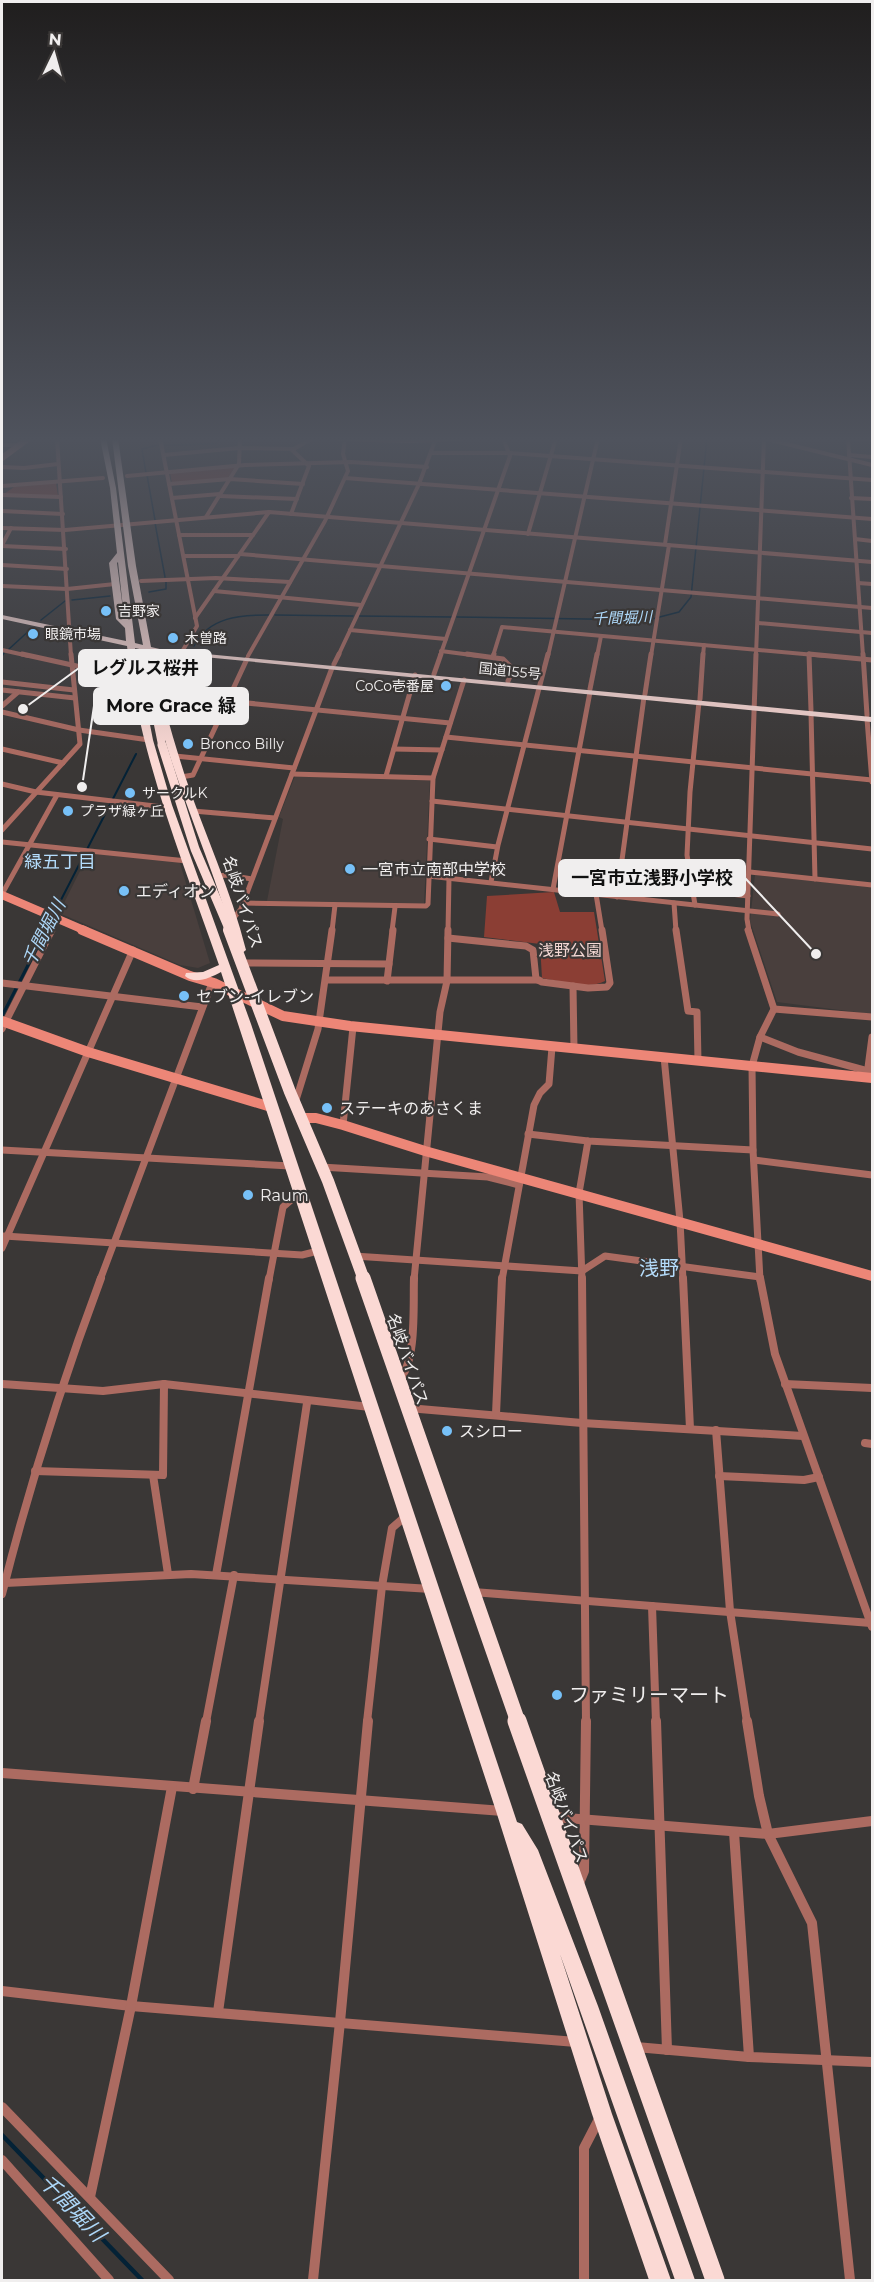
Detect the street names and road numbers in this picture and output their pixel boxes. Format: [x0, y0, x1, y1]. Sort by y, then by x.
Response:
street label: 国道155号 [478, 659, 542, 683]
street label: 名岐バイパス [219, 854, 266, 951]
street label: 名岐バイパス [383, 1311, 432, 1407]
street label: 名岐バイパス [541, 1769, 592, 1865]

